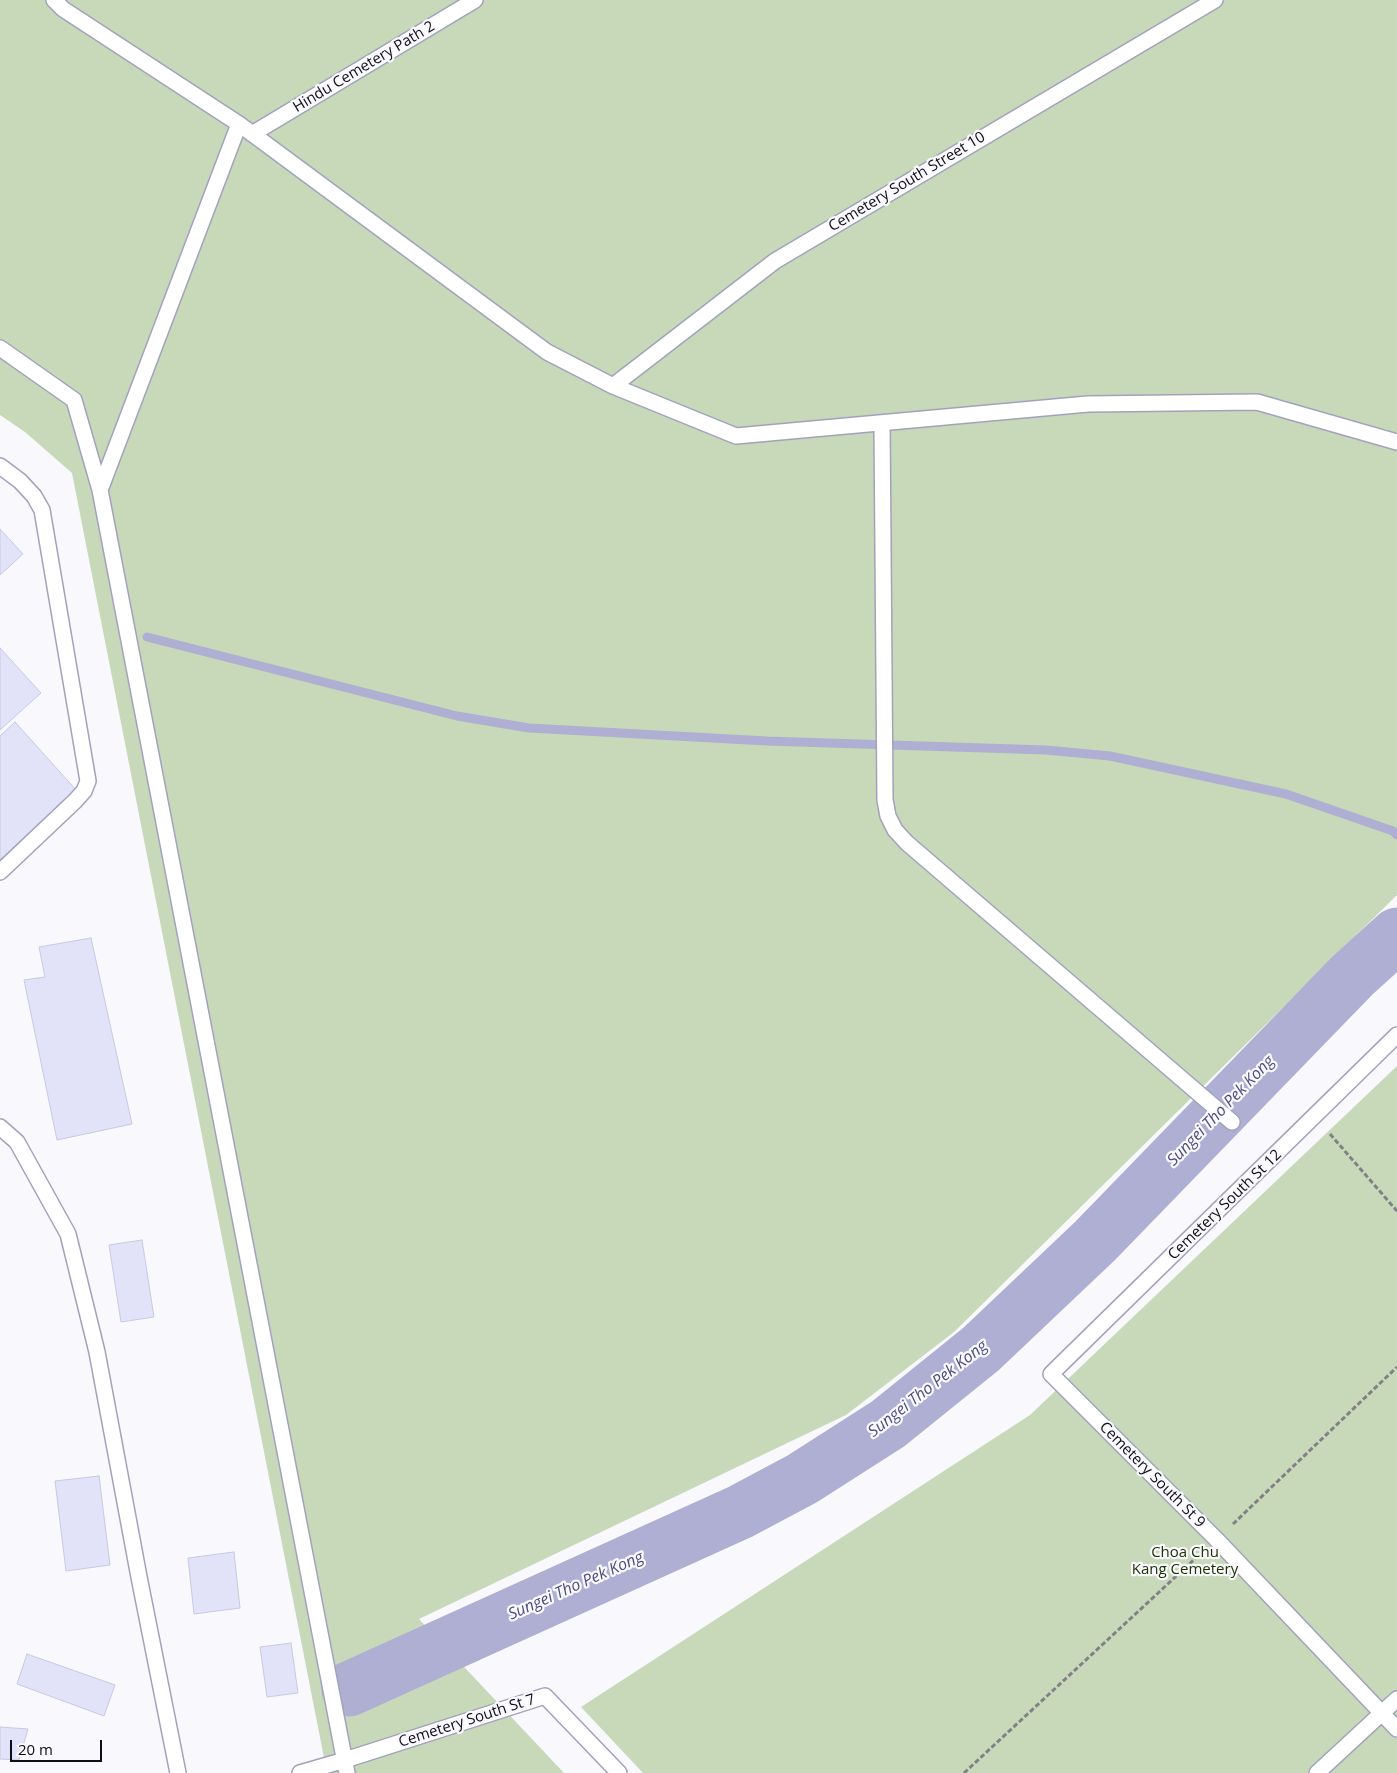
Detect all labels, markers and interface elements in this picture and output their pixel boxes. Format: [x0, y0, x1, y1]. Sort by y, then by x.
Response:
street label: Hindu Cemetery Path 2 [290, 18, 438, 116]
street label: Cemetery South Street 10 [826, 128, 988, 236]
water label: Sungei Tho Pek Kong [1163, 1052, 1279, 1170]
street label: Cemetery South St 12 [1164, 1146, 1286, 1264]
water label: Sungei Tho Pek Kong [865, 1337, 991, 1441]
street label: Cemetery South St 9 [1095, 1418, 1209, 1532]
park label: Choa Chu Kang Cemetery [1132, 1544, 1238, 1579]
water label: Sungei Tho Pek Kong [505, 1548, 647, 1624]
street label: Cemetery South St 7 [396, 1690, 538, 1752]
scale bar [12, 1730, 105, 1762]
text: 20 m [18, 1739, 53, 1759]

